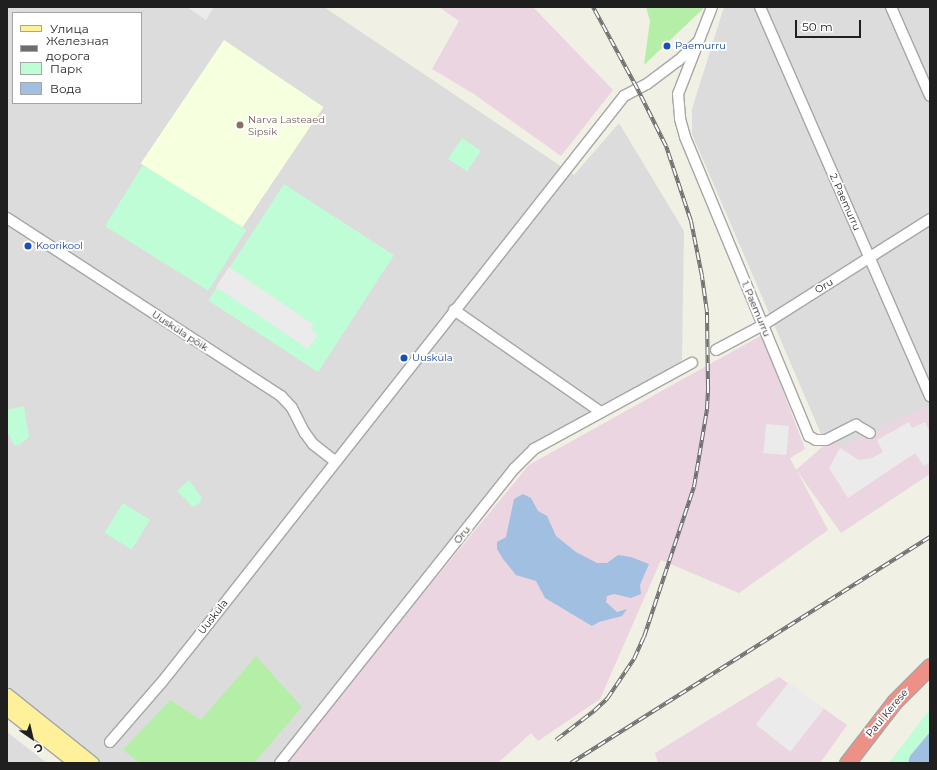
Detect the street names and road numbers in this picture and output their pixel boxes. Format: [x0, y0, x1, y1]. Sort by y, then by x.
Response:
street label: 2. Paemurru [827, 171, 863, 233]
street label: Oru [813, 276, 835, 296]
street label: 1. Paemurru [739, 279, 773, 339]
street label: Uusküla põik [149, 308, 211, 354]
street label: Oru [451, 524, 473, 546]
street label: Uusküla [196, 597, 230, 637]
street label: Paul Kerese [864, 687, 910, 739]

